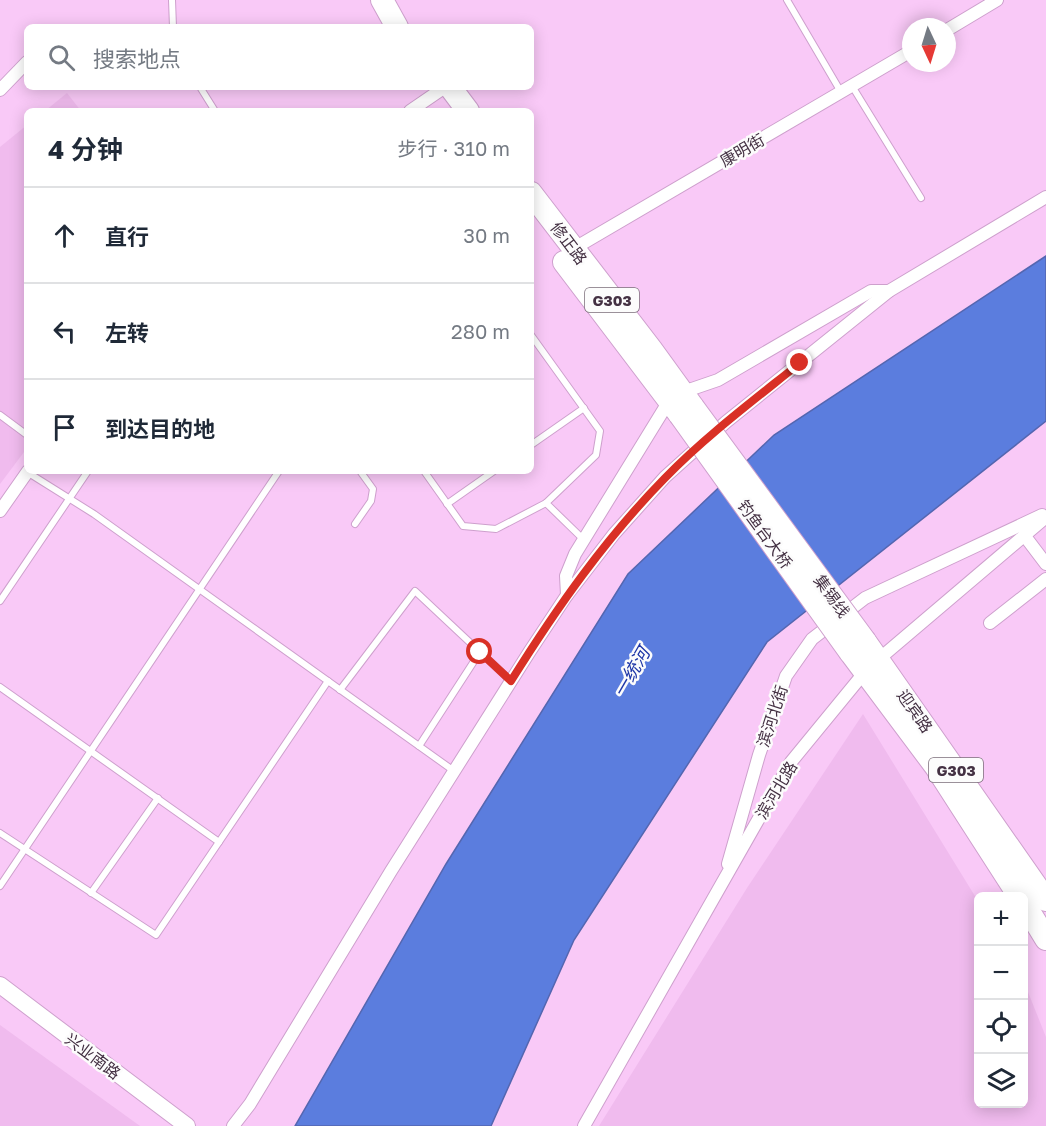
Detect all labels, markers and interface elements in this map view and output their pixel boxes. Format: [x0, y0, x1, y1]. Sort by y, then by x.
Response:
north arrow [902, 18, 956, 72]
search box [24, 24, 534, 90]
icon: search [45, 41, 78, 74]
text: 搜索地点 [93, 45, 181, 72]
street label: 康明街 [716, 129, 768, 171]
text: 4 分钟 [48, 134, 123, 165]
text: 步行 · 310 m [398, 136, 510, 160]
street label: 修正路 [547, 218, 591, 268]
icon: ahead [48, 219, 81, 252]
text: 直行 [105, 223, 149, 250]
text: 30 m [463, 223, 510, 247]
road number: G303 [585, 288, 639, 312]
icon: left [48, 315, 81, 348]
text: 左转 [105, 319, 149, 346]
text: 280 m [451, 319, 510, 343]
route end [786, 349, 812, 375]
icon: arrive [48, 411, 81, 444]
text: 到达目的地 [105, 415, 215, 442]
street label: 钓鱼台大桥 [733, 496, 797, 572]
street label: 集锡线 [810, 571, 854, 621]
route start [466, 638, 492, 664]
water label: 一统河 [608, 641, 656, 701]
street label: 滨河北街 [753, 682, 791, 750]
street label: 迎宾路 [893, 686, 937, 736]
street label: 滨河北路 [751, 757, 801, 823]
road number: G303 [929, 758, 983, 782]
map controls [974, 892, 1028, 1108]
button: + [974, 892, 1028, 946]
button: − [974, 946, 1028, 1000]
button: locate [974, 1000, 1028, 1054]
street label: 兴业南路 [61, 1029, 125, 1083]
button: layers [974, 1054, 1028, 1108]

